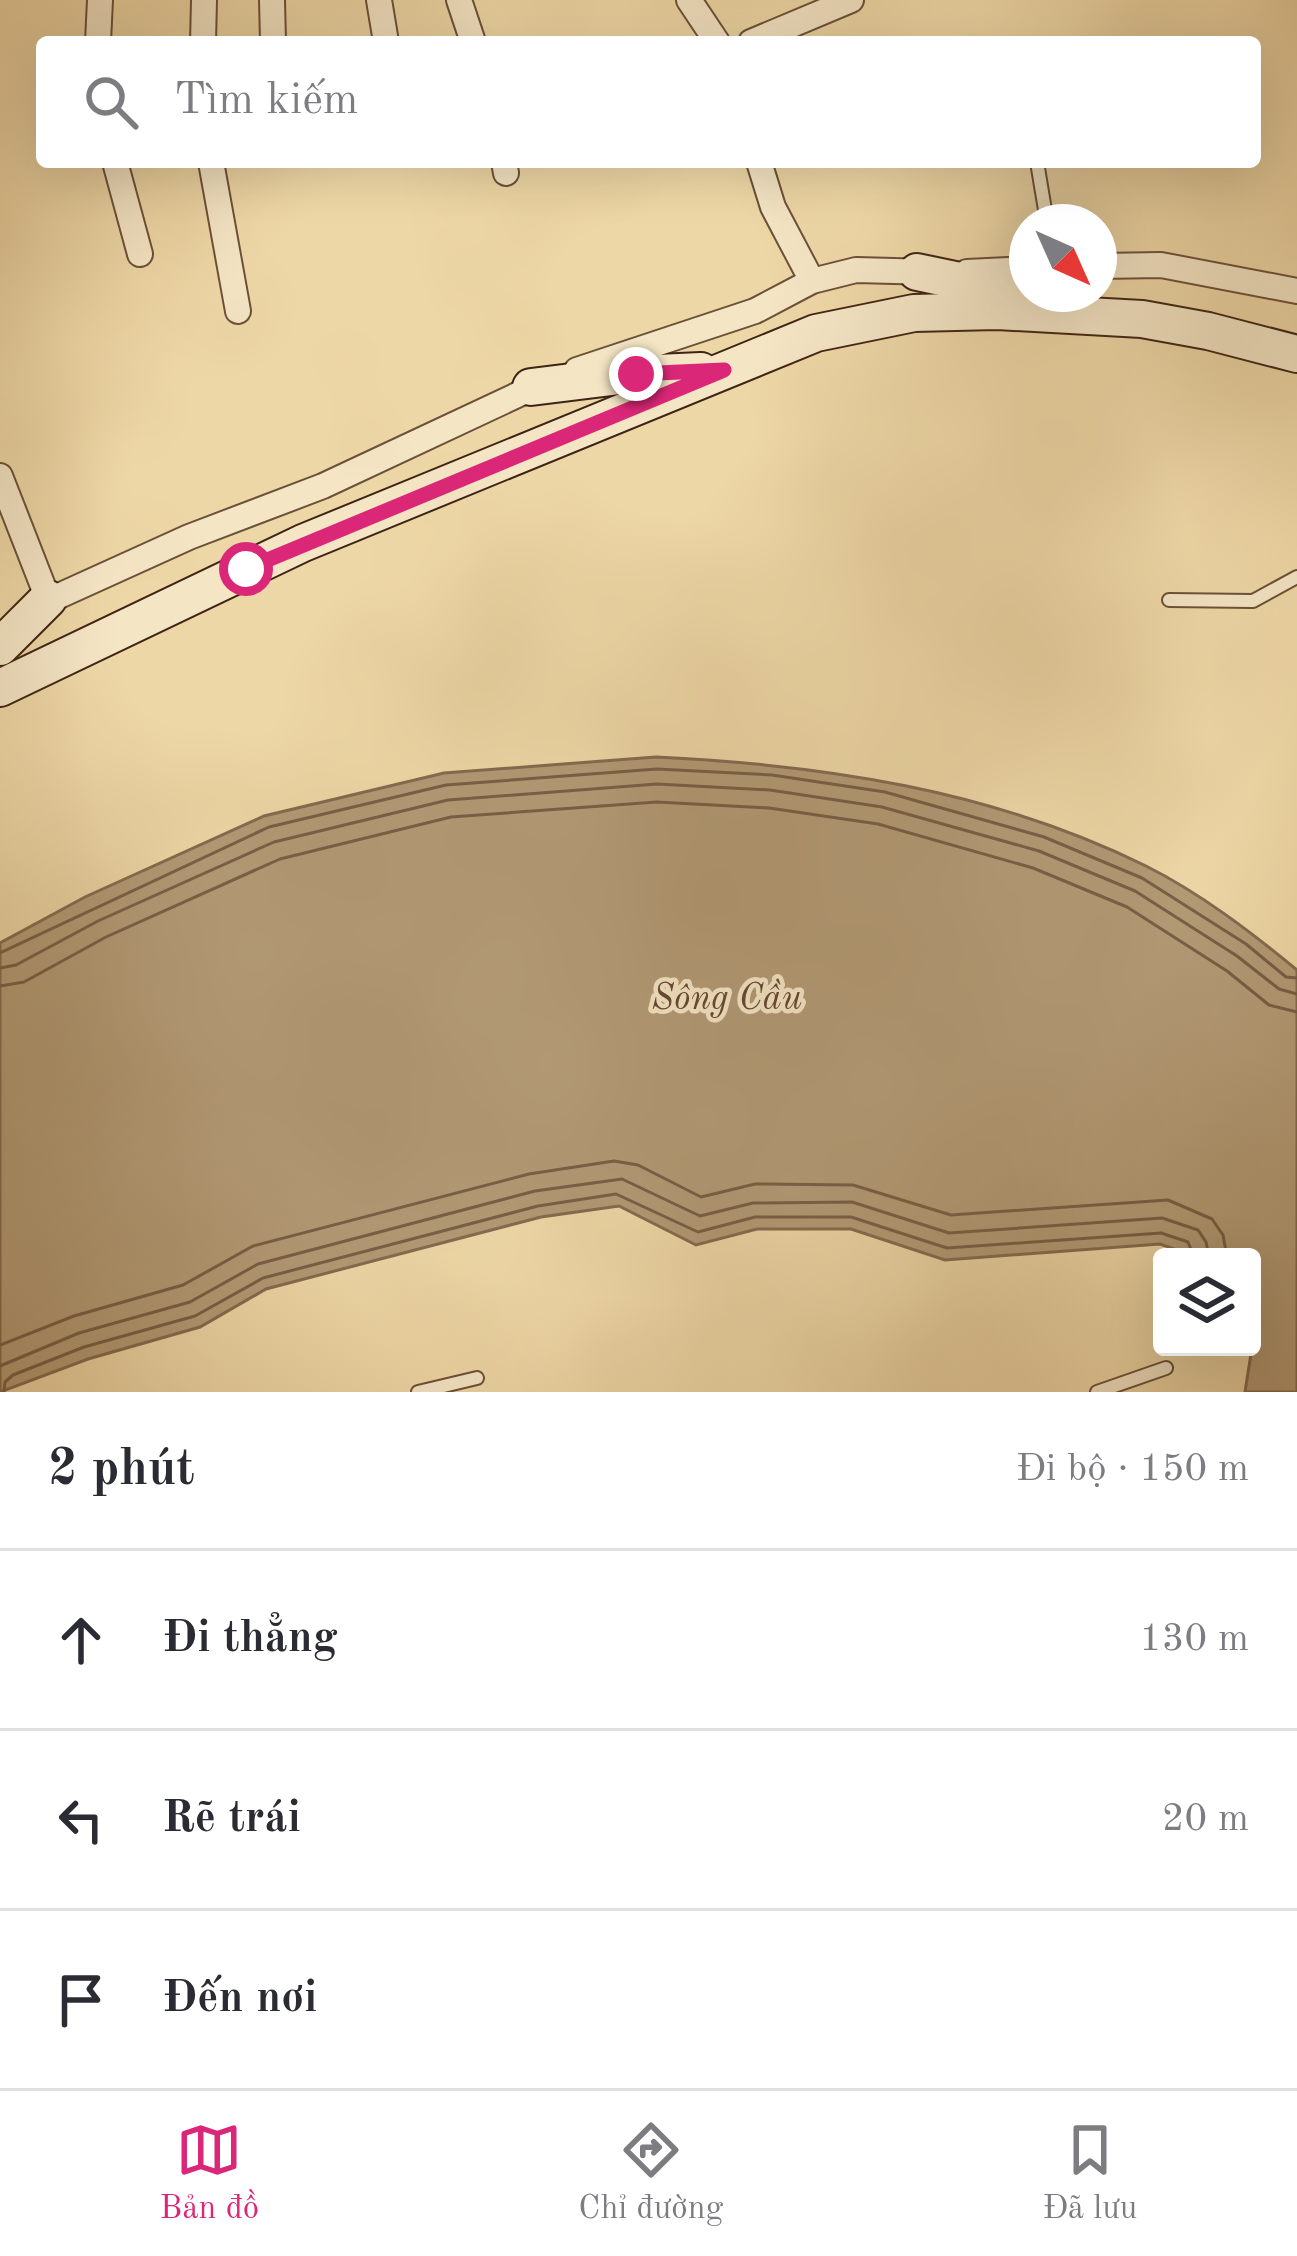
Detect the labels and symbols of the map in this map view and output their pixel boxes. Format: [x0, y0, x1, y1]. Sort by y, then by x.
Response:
north arrow [1009, 204, 1117, 312]
route end [609, 347, 663, 401]
route start [219, 542, 273, 596]
water label: Sông Cầu [652, 978, 802, 1018]

